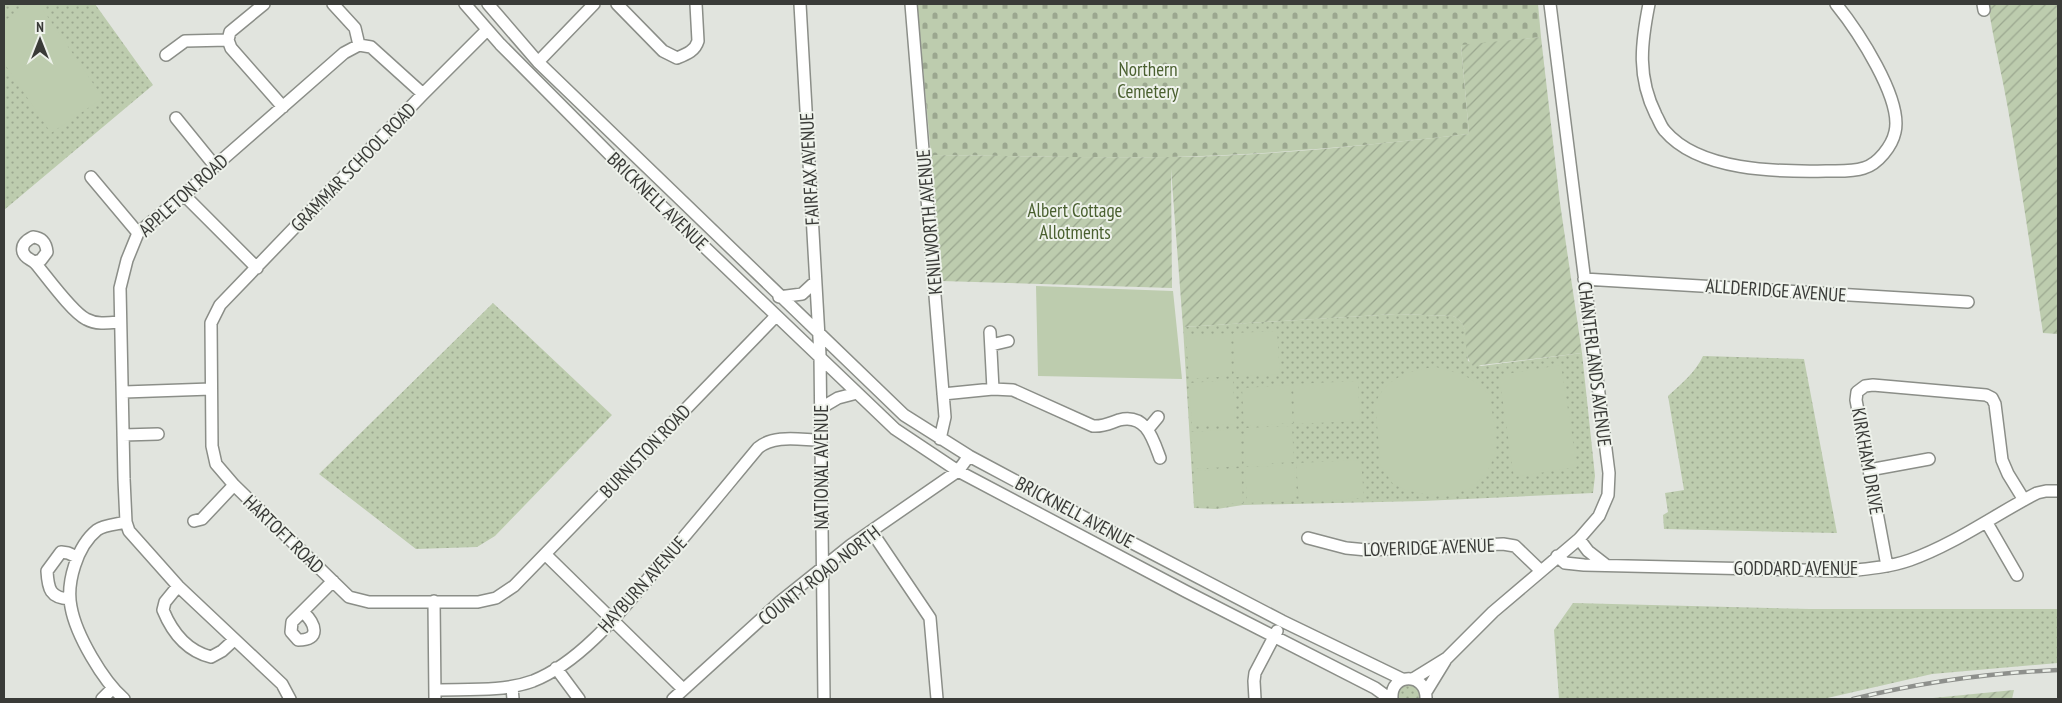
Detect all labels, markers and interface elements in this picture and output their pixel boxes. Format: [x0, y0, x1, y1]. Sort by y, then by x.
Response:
north arrow [15, 15, 65, 65]
text: N [36, 18, 44, 36]
park label: Northern Cemetery [1117, 57, 1180, 103]
street label: GRAMMAR SCHOOL ROAD [285, 97, 421, 237]
street label: FAIRFAX AVENUE [794, 112, 824, 226]
street label: BRICKNELL AVENUE [603, 147, 713, 255]
street label: KENILWORTH AVENUE [911, 148, 947, 296]
street label: APPLETON ROAD [133, 149, 233, 241]
park label: Albert Cottage Allotments [1028, 198, 1123, 244]
street label: ALLDERIDGE AVENUE [1705, 273, 1847, 307]
street label: CHANTERLANDS AVENUE [1573, 280, 1617, 448]
street label: BURNISTON ROAD [594, 399, 696, 503]
street label: NATIONAL AVENUE [809, 405, 833, 529]
street label: KIRKHAM DRIVE [1847, 406, 1889, 516]
street label: BRICKNELL AVENUE [1012, 471, 1138, 553]
street label: HARTOFT ROAD [239, 490, 329, 578]
street label: COUNTY ROAD NORTH [753, 520, 885, 630]
street label: HAYBURN AVENUE [592, 531, 692, 637]
street label: LOVERIDGE AVENUE [1363, 533, 1495, 561]
street label: GODDARD AVENUE [1734, 556, 1858, 580]

